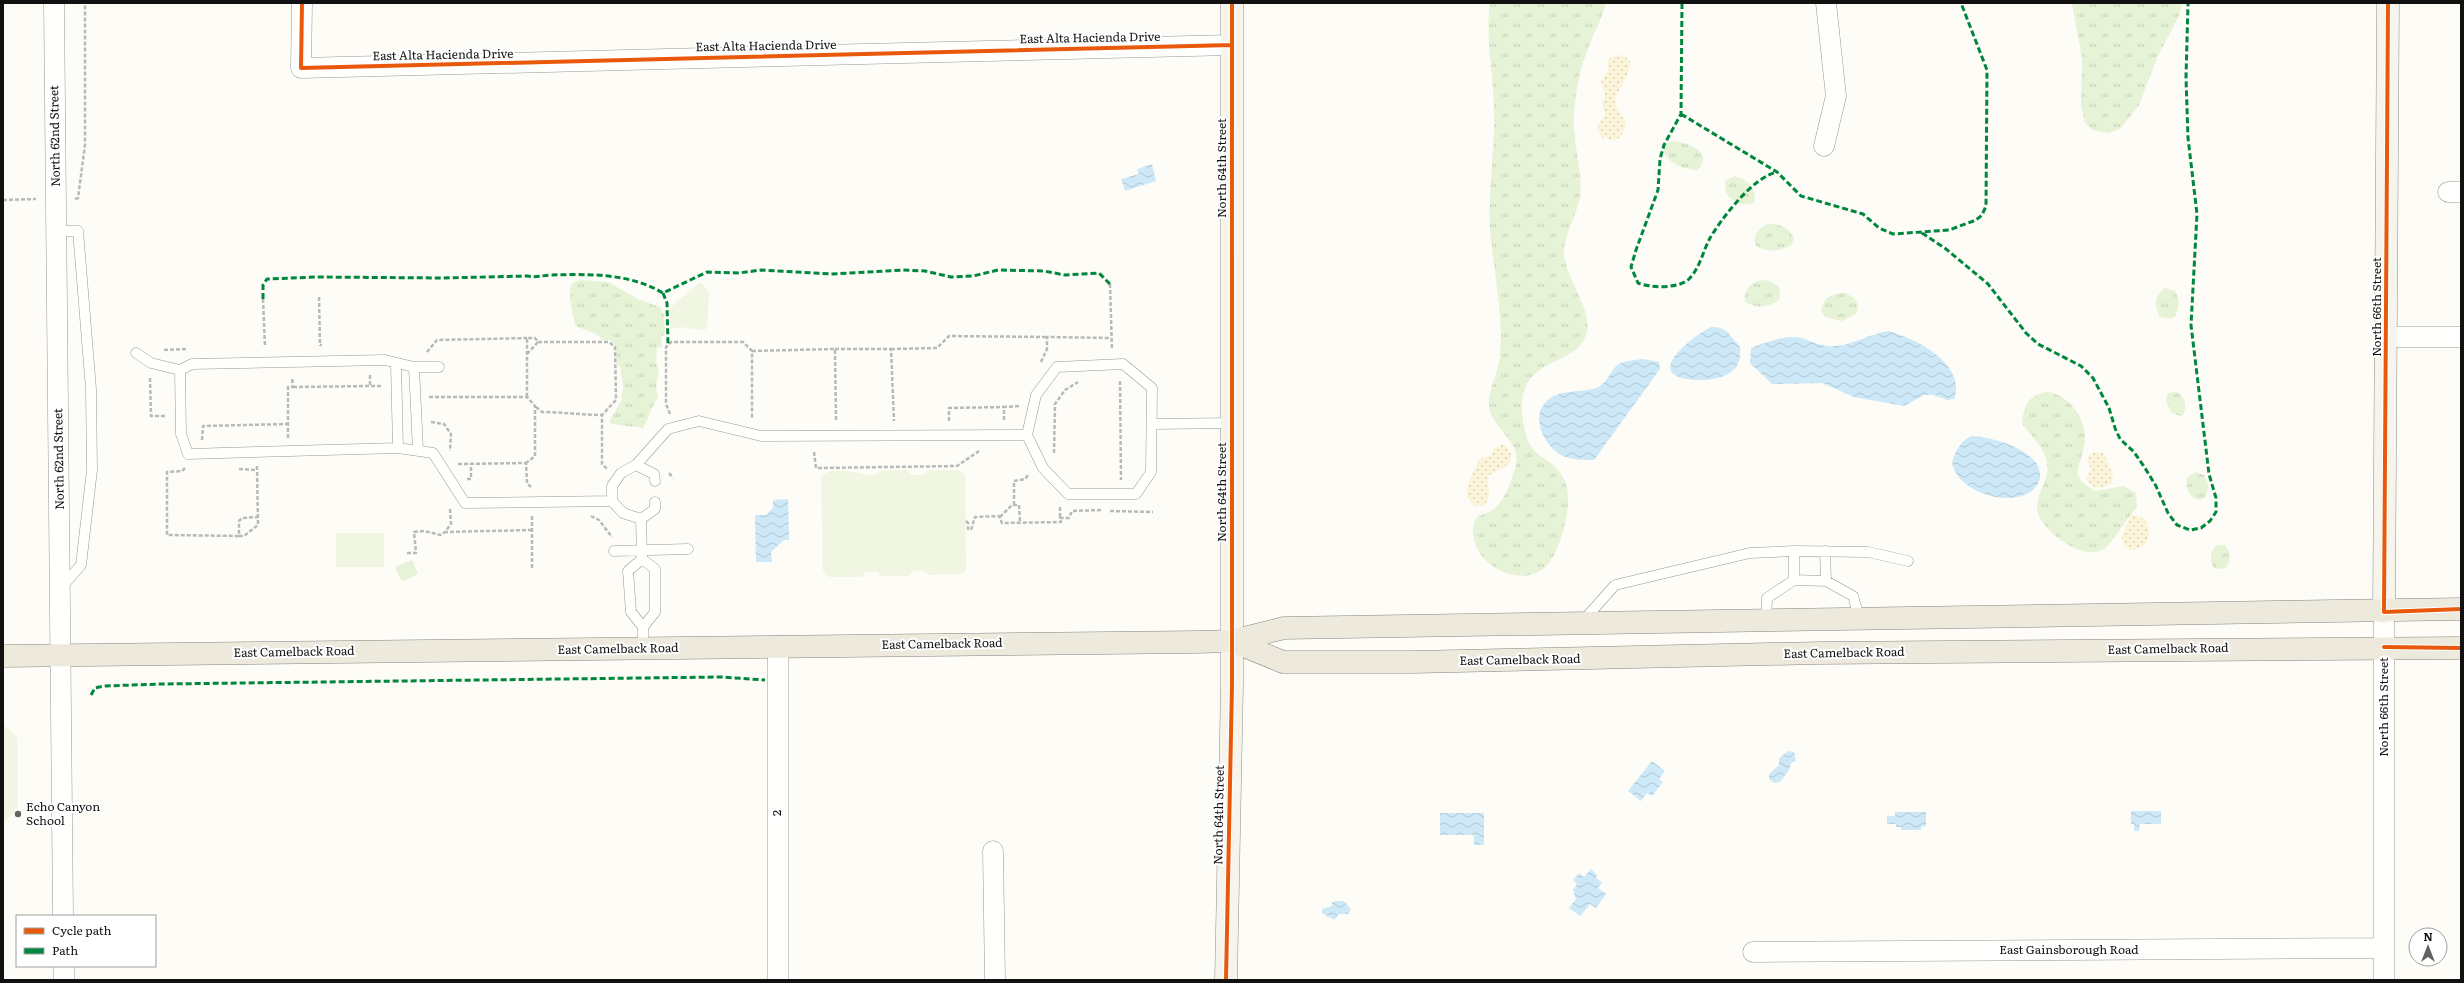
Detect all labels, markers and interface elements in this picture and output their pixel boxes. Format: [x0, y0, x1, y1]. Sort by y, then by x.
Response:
street label: East Alta Hacienda Drive [1019, 27, 1161, 47]
street label: East Alta Hacienda Drive [695, 35, 837, 55]
street label: East Alta Hacienda Drive [372, 44, 514, 64]
street label: North 62nd Street [44, 85, 64, 187]
street label: North 64th Street [1212, 118, 1230, 218]
street label: North 66th Street [2367, 257, 2385, 357]
street label: North 62nd Street [48, 408, 68, 510]
street label: North 64th Street [1212, 442, 1230, 542]
street label: East Camelback Road [881, 633, 1003, 653]
street label: East Camelback Road [557, 638, 679, 658]
street label: East Camelback Road [2107, 638, 2229, 658]
street label: East Camelback Road [233, 641, 355, 661]
street label: East Camelback Road [1783, 642, 1905, 662]
street label: East Camelback Road [1459, 649, 1581, 669]
street label: North 66th Street [2374, 657, 2392, 757]
street label: North 64th Street [1208, 765, 1228, 865]
place label: Echo Canyon School [26, 797, 100, 829]
marker: Echo Canyon School [13, 809, 23, 819]
street label: 2 [767, 810, 785, 816]
legend [16, 915, 156, 967]
text: Cycle path [52, 921, 112, 939]
north arrow [2408, 927, 2448, 967]
text: N [2423, 928, 2433, 944]
street label: East Gainsborough Road [1999, 940, 2139, 958]
text: Path [52, 941, 78, 959]

